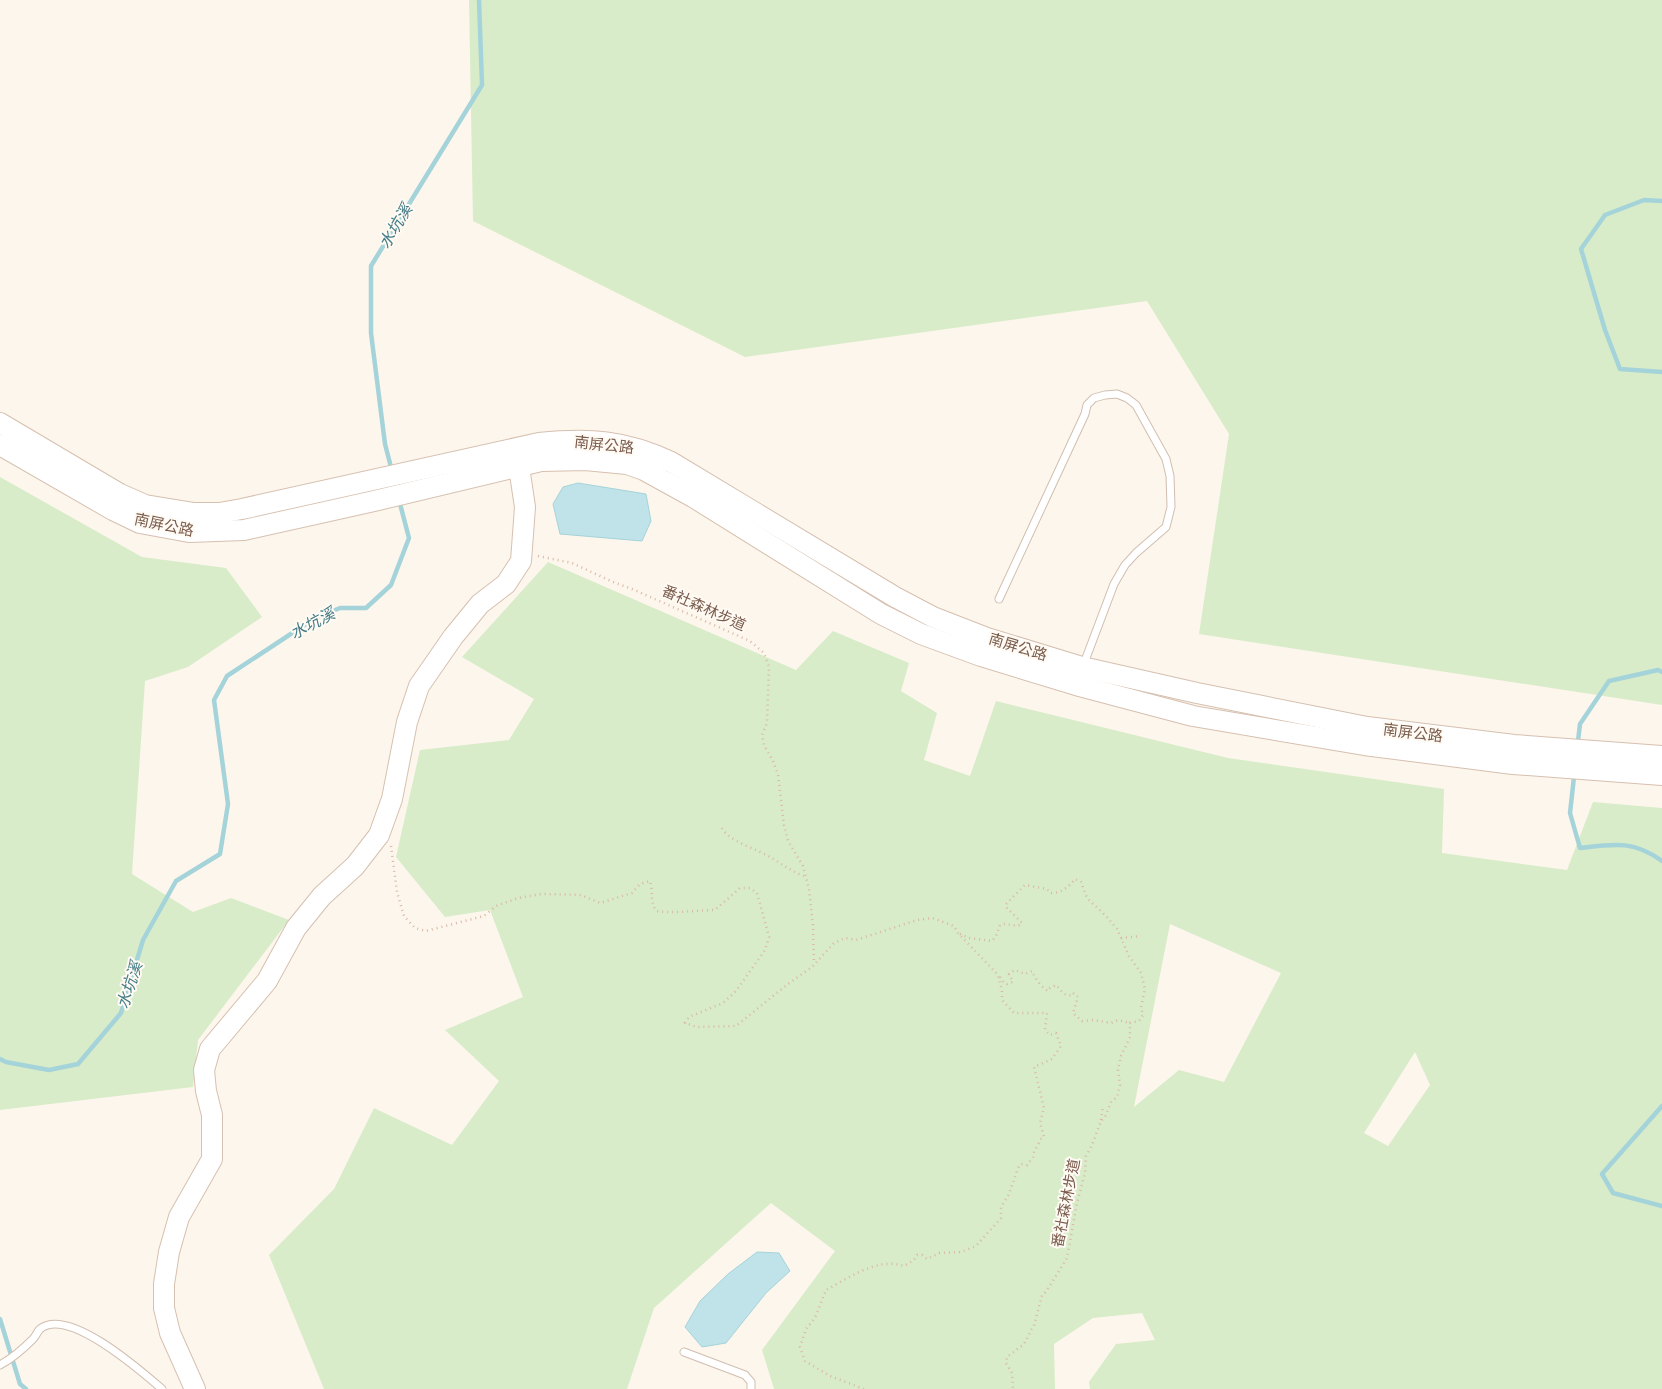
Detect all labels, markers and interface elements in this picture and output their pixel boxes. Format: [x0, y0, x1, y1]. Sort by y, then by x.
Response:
water label: 水坑溪 [375, 199, 417, 252]
street label: 南屏公路 [573, 433, 635, 457]
street label: 南屏公路 [133, 510, 195, 540]
street label: 番社森林步道 [659, 581, 749, 635]
water label: 水坑溪 [287, 603, 340, 643]
street label: 南屏公路 [987, 630, 1049, 664]
street label: 南屏公路 [1382, 720, 1444, 746]
water label: 水坑溪 [113, 957, 147, 1011]
street label: 番社森林步道 [1049, 1157, 1083, 1249]

